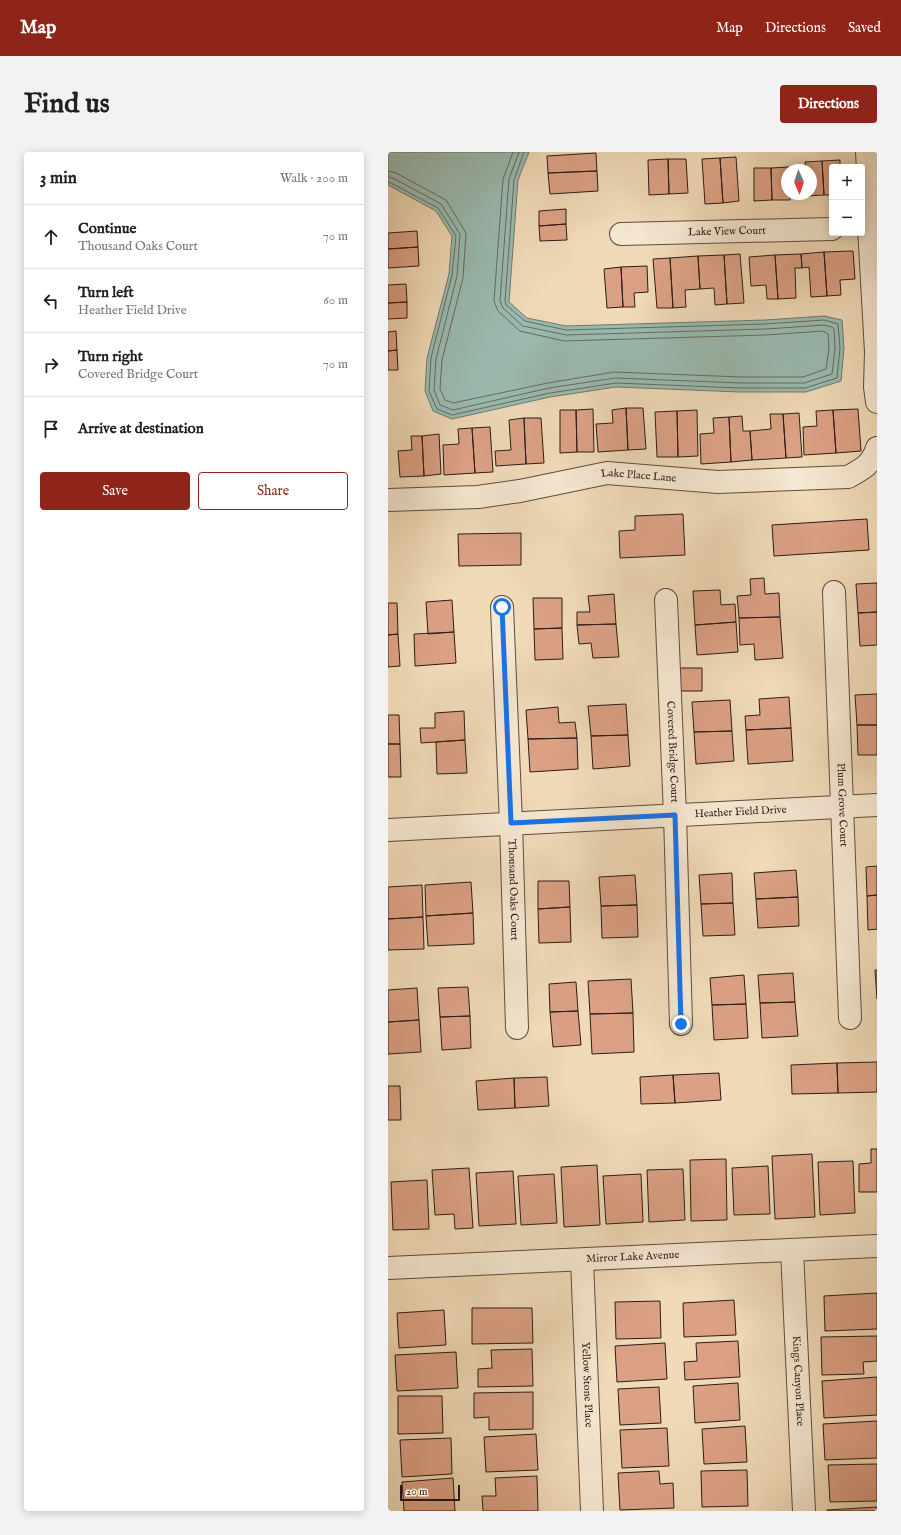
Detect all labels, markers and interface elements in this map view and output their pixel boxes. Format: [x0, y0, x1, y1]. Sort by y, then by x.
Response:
text: Map [20, 16, 56, 40]
text: Map [716, 19, 743, 37]
text: Directions [765, 19, 826, 37]
text: Saved [848, 19, 881, 37]
button: Directions [780, 85, 877, 123]
text: Find us [24, 87, 110, 122]
north arrow [781, 164, 817, 200]
map controls [829, 164, 865, 236]
button: + [829, 164, 865, 200]
text: 3 min [40, 168, 77, 189]
text: Walk · 200 m [280, 170, 348, 187]
button: − [829, 200, 865, 236]
text: Continue [78, 219, 136, 238]
street label: Lake View Court [688, 224, 766, 239]
icon: ahead [40, 226, 62, 248]
text: 70 m [323, 228, 348, 245]
text: Thousand Oaks Court [78, 238, 198, 255]
text: Turn left [78, 283, 134, 302]
icon: left [40, 290, 62, 312]
text: 60 m [323, 292, 348, 309]
text: Heather Field Drive [78, 302, 187, 319]
text: Turn right [78, 347, 143, 366]
icon: right [40, 354, 62, 376]
text: 70 m [323, 356, 348, 373]
text: Covered Bridge Court [78, 366, 198, 383]
icon: arrive [40, 418, 62, 440]
text: Arrive at destination [78, 419, 204, 438]
street label: Lake Place Lane [600, 466, 677, 486]
button: Save [40, 472, 190, 510]
button: Share [198, 472, 348, 510]
route start [493, 598, 511, 616]
street label: Covered Bridge Court [663, 701, 681, 803]
street label: Plum Grove Court [833, 763, 851, 847]
street label: Heather Field Drive [694, 803, 787, 821]
street label: Thousand Oaks Court [504, 839, 521, 941]
route end [672, 1015, 690, 1033]
street label: Mirror Lake Avenue [586, 1248, 680, 1266]
street label: Kings Canyon Place [789, 1335, 807, 1427]
street label: Yellow Stone Place [578, 1342, 596, 1428]
scale bar [400, 1483, 460, 1502]
text: 20 m [406, 1485, 427, 1499]

